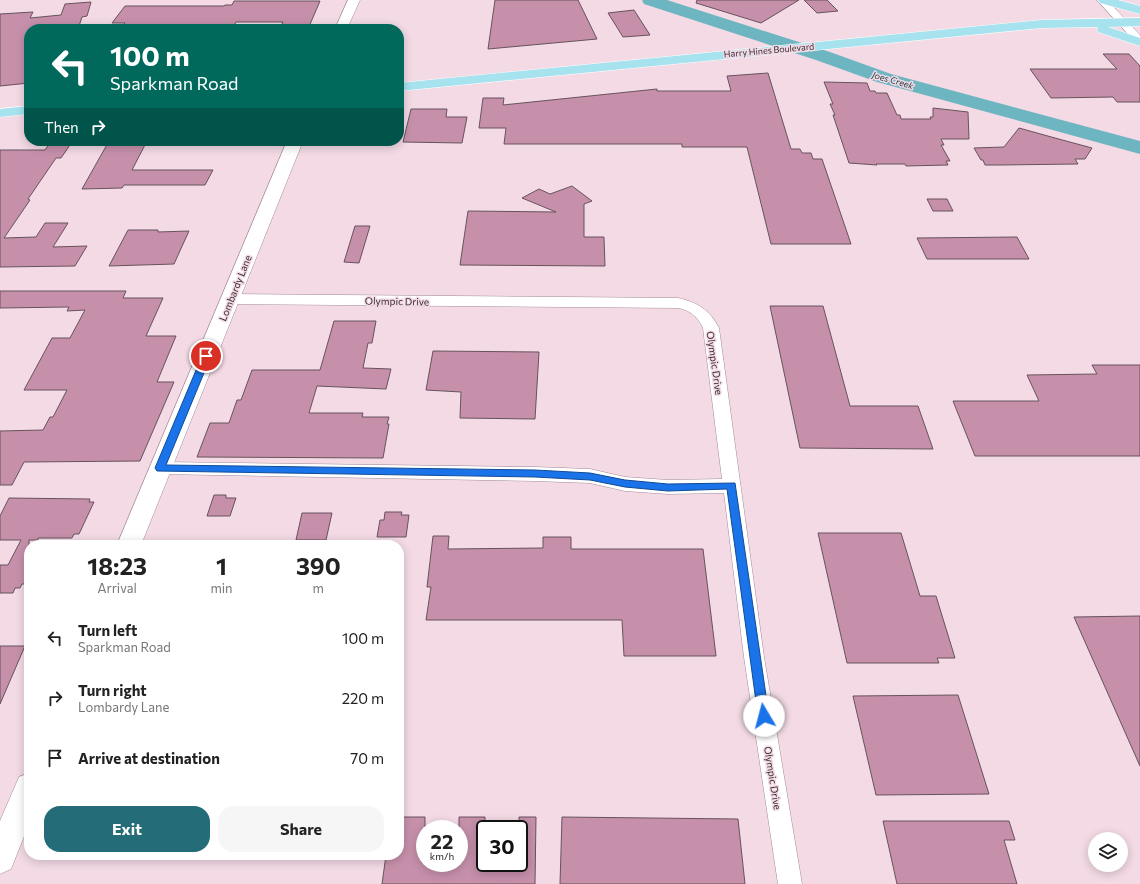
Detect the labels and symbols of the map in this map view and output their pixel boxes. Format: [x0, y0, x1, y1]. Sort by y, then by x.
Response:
street label: Harry Hines Boulevard [723, 41, 815, 59]
water label: Joes Creek [870, 69, 916, 91]
street label: Lombardy Lane [216, 253, 254, 323]
street label: Olympic Drive [365, 294, 429, 308]
street label: Olympic Drive [705, 330, 725, 396]
pin [189, 339, 223, 373]
position arrow [743, 695, 785, 737]
street label: Olympic Drive [762, 745, 784, 811]
speed limit sign: 30 [476, 820, 528, 872]

